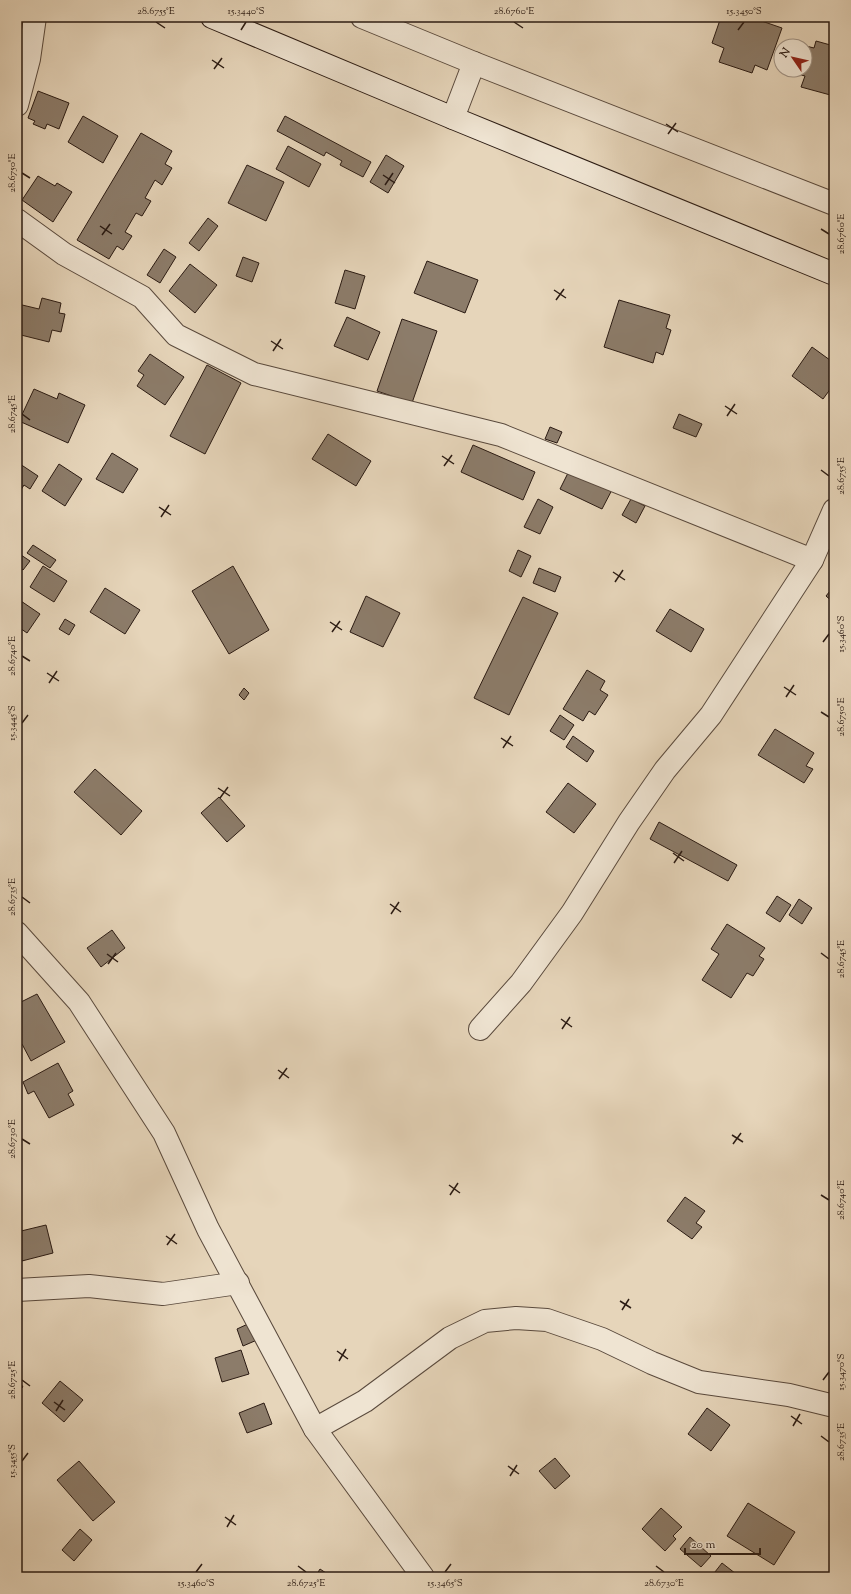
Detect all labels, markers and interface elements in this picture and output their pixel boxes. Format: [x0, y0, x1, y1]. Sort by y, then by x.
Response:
text: 28.6755°E [137, 4, 175, 19]
text: 15.3440°S [227, 4, 265, 19]
text: 28.6760°E [494, 4, 534, 19]
text: 15.3450°S [726, 4, 762, 19]
north arrow [773, 38, 813, 78]
text: N [776, 45, 795, 62]
text: 28.6750°E [5, 153, 20, 193]
text: 28.6760°E [834, 214, 849, 254]
text: 28.6745°E [5, 395, 20, 433]
text: 28.6755°E [834, 457, 849, 495]
text: 15.3460°S [834, 615, 849, 652]
text: 28.6740°E [5, 636, 20, 676]
text: 28.6750°E [834, 697, 849, 737]
text: 15.3445°S [5, 705, 20, 741]
text: 28.6735°E [5, 878, 20, 916]
text: 28.6745°E [834, 940, 849, 978]
text: 28.6730°E [5, 1119, 20, 1159]
text: 28.6740°E [834, 1180, 849, 1220]
text: 15.3470°S [834, 1354, 849, 1390]
text: 28.6725°E [5, 1361, 20, 1399]
text: 28.6735°E [834, 1423, 849, 1461]
text: 15.3455°S [5, 1444, 20, 1478]
scale bar [685, 1530, 760, 1556]
text: 20 m [691, 1536, 716, 1554]
text: 15.3460°S [178, 1576, 215, 1591]
text: 28.6725°E [287, 1576, 325, 1591]
text: 15.3465°S [427, 1576, 463, 1591]
text: 28.6730°E [644, 1576, 684, 1591]

